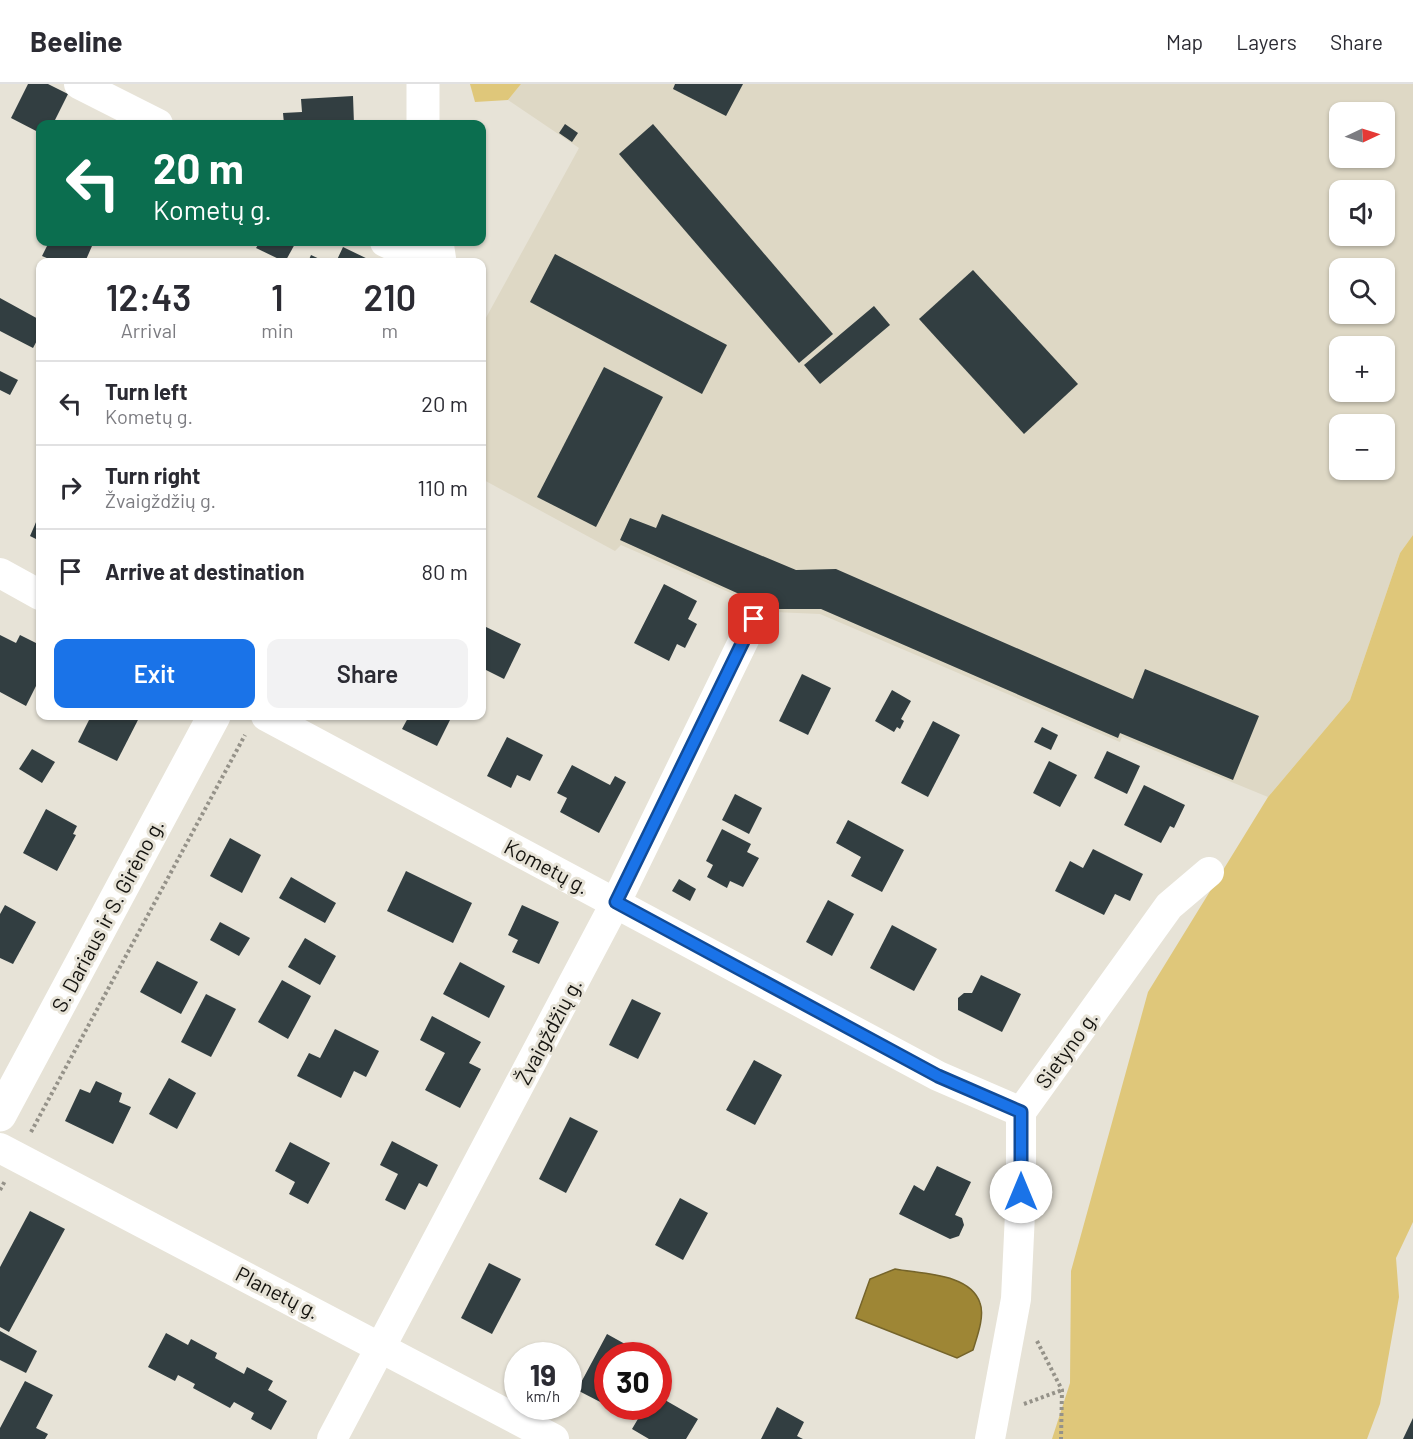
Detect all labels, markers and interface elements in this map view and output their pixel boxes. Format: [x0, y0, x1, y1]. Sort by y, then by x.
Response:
text: Beeline [30, 24, 122, 58]
text: Map [1166, 29, 1203, 54]
text: Layers [1236, 29, 1297, 54]
text: Share [1330, 29, 1383, 54]
north arrow [1329, 102, 1395, 168]
map controls [1329, 102, 1395, 480]
text: 20 m [153, 142, 244, 192]
icon: left [54, 144, 132, 222]
button: sound [1329, 180, 1395, 246]
text: Kometų g. [153, 193, 272, 225]
button: search [1329, 258, 1395, 324]
text: 12:43 [106, 275, 191, 318]
text: 1 [271, 275, 284, 318]
text: 210 [363, 275, 416, 318]
text: Arrival [121, 318, 177, 342]
text: min [261, 318, 294, 342]
text: m [382, 318, 398, 342]
button: + [1329, 336, 1395, 402]
text: Turn left [105, 378, 188, 404]
icon: left [54, 387, 87, 420]
text: 20 m [421, 390, 468, 416]
text: Kometų g. [105, 404, 193, 428]
button: − [1329, 414, 1395, 480]
text: Turn right [105, 462, 200, 488]
icon: right [54, 471, 87, 504]
text: 110 m [418, 474, 468, 500]
text: Žvaigždžių g. [105, 488, 216, 512]
icon: arrive [54, 555, 87, 588]
text: Arrive at destination [105, 558, 304, 584]
text: 80 m [422, 558, 468, 584]
pin [728, 593, 779, 644]
icon: arrive [737, 602, 770, 635]
button: Exit [54, 639, 255, 708]
button: Share [267, 639, 468, 708]
street label: S. Dariaus ir S. Girėno g. [46, 814, 168, 1016]
street label: Kometų g. [500, 833, 594, 899]
street label: Žvaigždžių g. [510, 974, 586, 1088]
street label: Sietyno g. [1029, 1005, 1103, 1093]
position arrow [989, 1160, 1053, 1224]
street label: Planetų g. [232, 1260, 324, 1324]
speed limit sign: 30 [594, 1342, 672, 1420]
text: 19 [530, 1356, 556, 1392]
text: km/h [526, 1387, 560, 1405]

